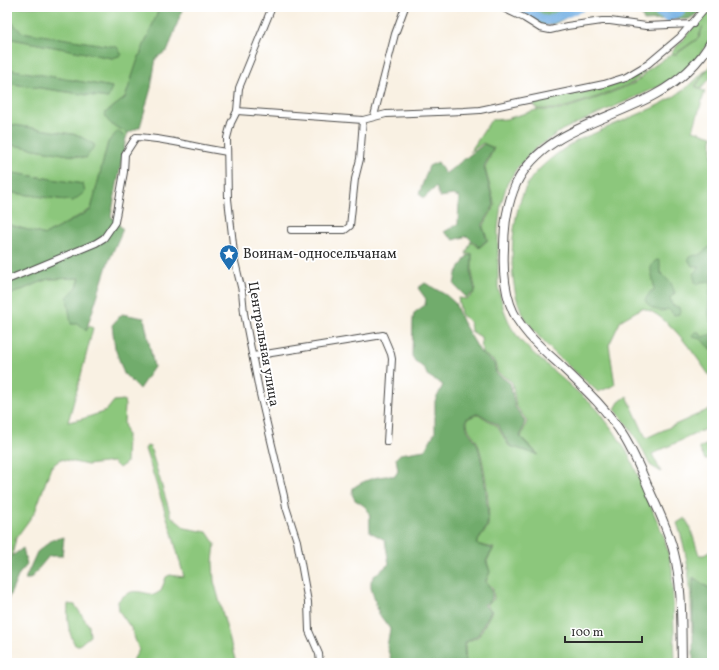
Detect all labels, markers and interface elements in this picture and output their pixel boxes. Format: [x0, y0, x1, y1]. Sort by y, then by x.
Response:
place icon: Воинам-односельчанам [218, 243, 240, 271]
place label: Воинам-односельчанам [243, 245, 397, 264]
street label: Центральная улица [243, 280, 283, 408]
scale bar [565, 618, 642, 644]
text: 100 m [571, 625, 604, 641]

